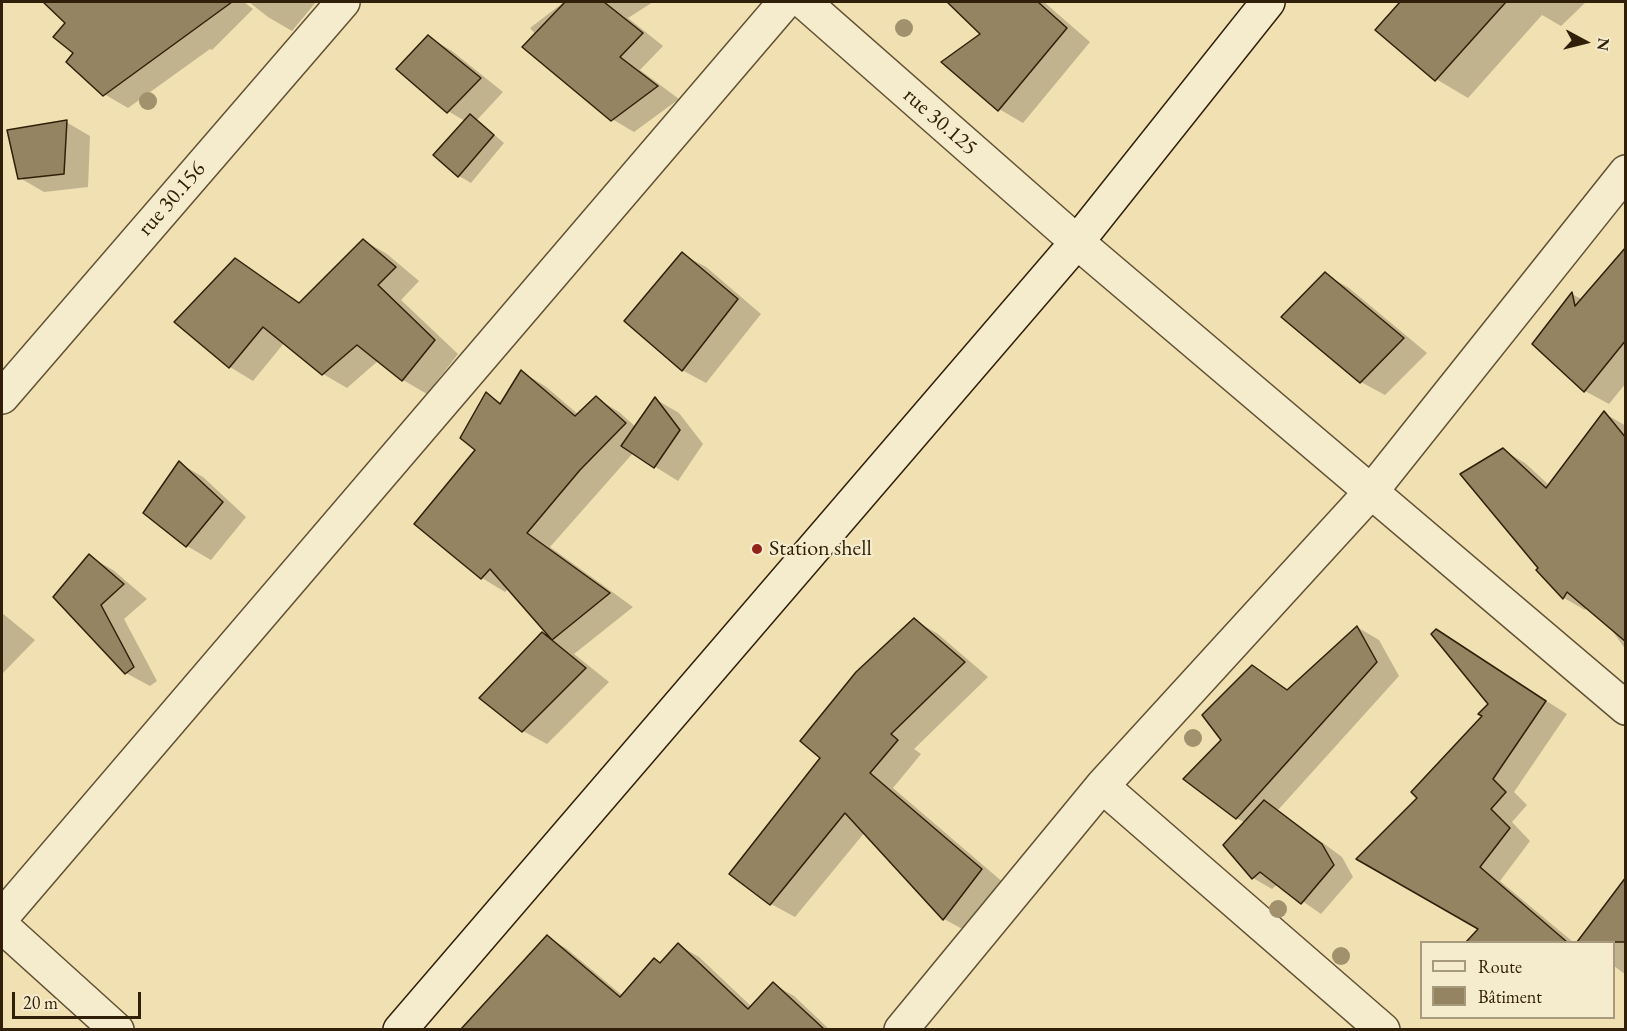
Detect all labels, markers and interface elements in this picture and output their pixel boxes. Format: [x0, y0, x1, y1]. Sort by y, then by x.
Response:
north arrow [1555, 12, 1615, 72]
text: N [1592, 37, 1615, 52]
street label: rue 30.125 [897, 83, 983, 161]
street label: rue 30.156 [133, 156, 211, 242]
place label: Station shell [769, 536, 872, 562]
marker: Station shell [750, 542, 764, 556]
legend [1420, 941, 1615, 1019]
text: Route [1478, 955, 1522, 978]
scale bar [15, 980, 144, 1018]
text: Bâtiment [1478, 985, 1542, 1008]
text: 20 m [23, 991, 58, 1014]

